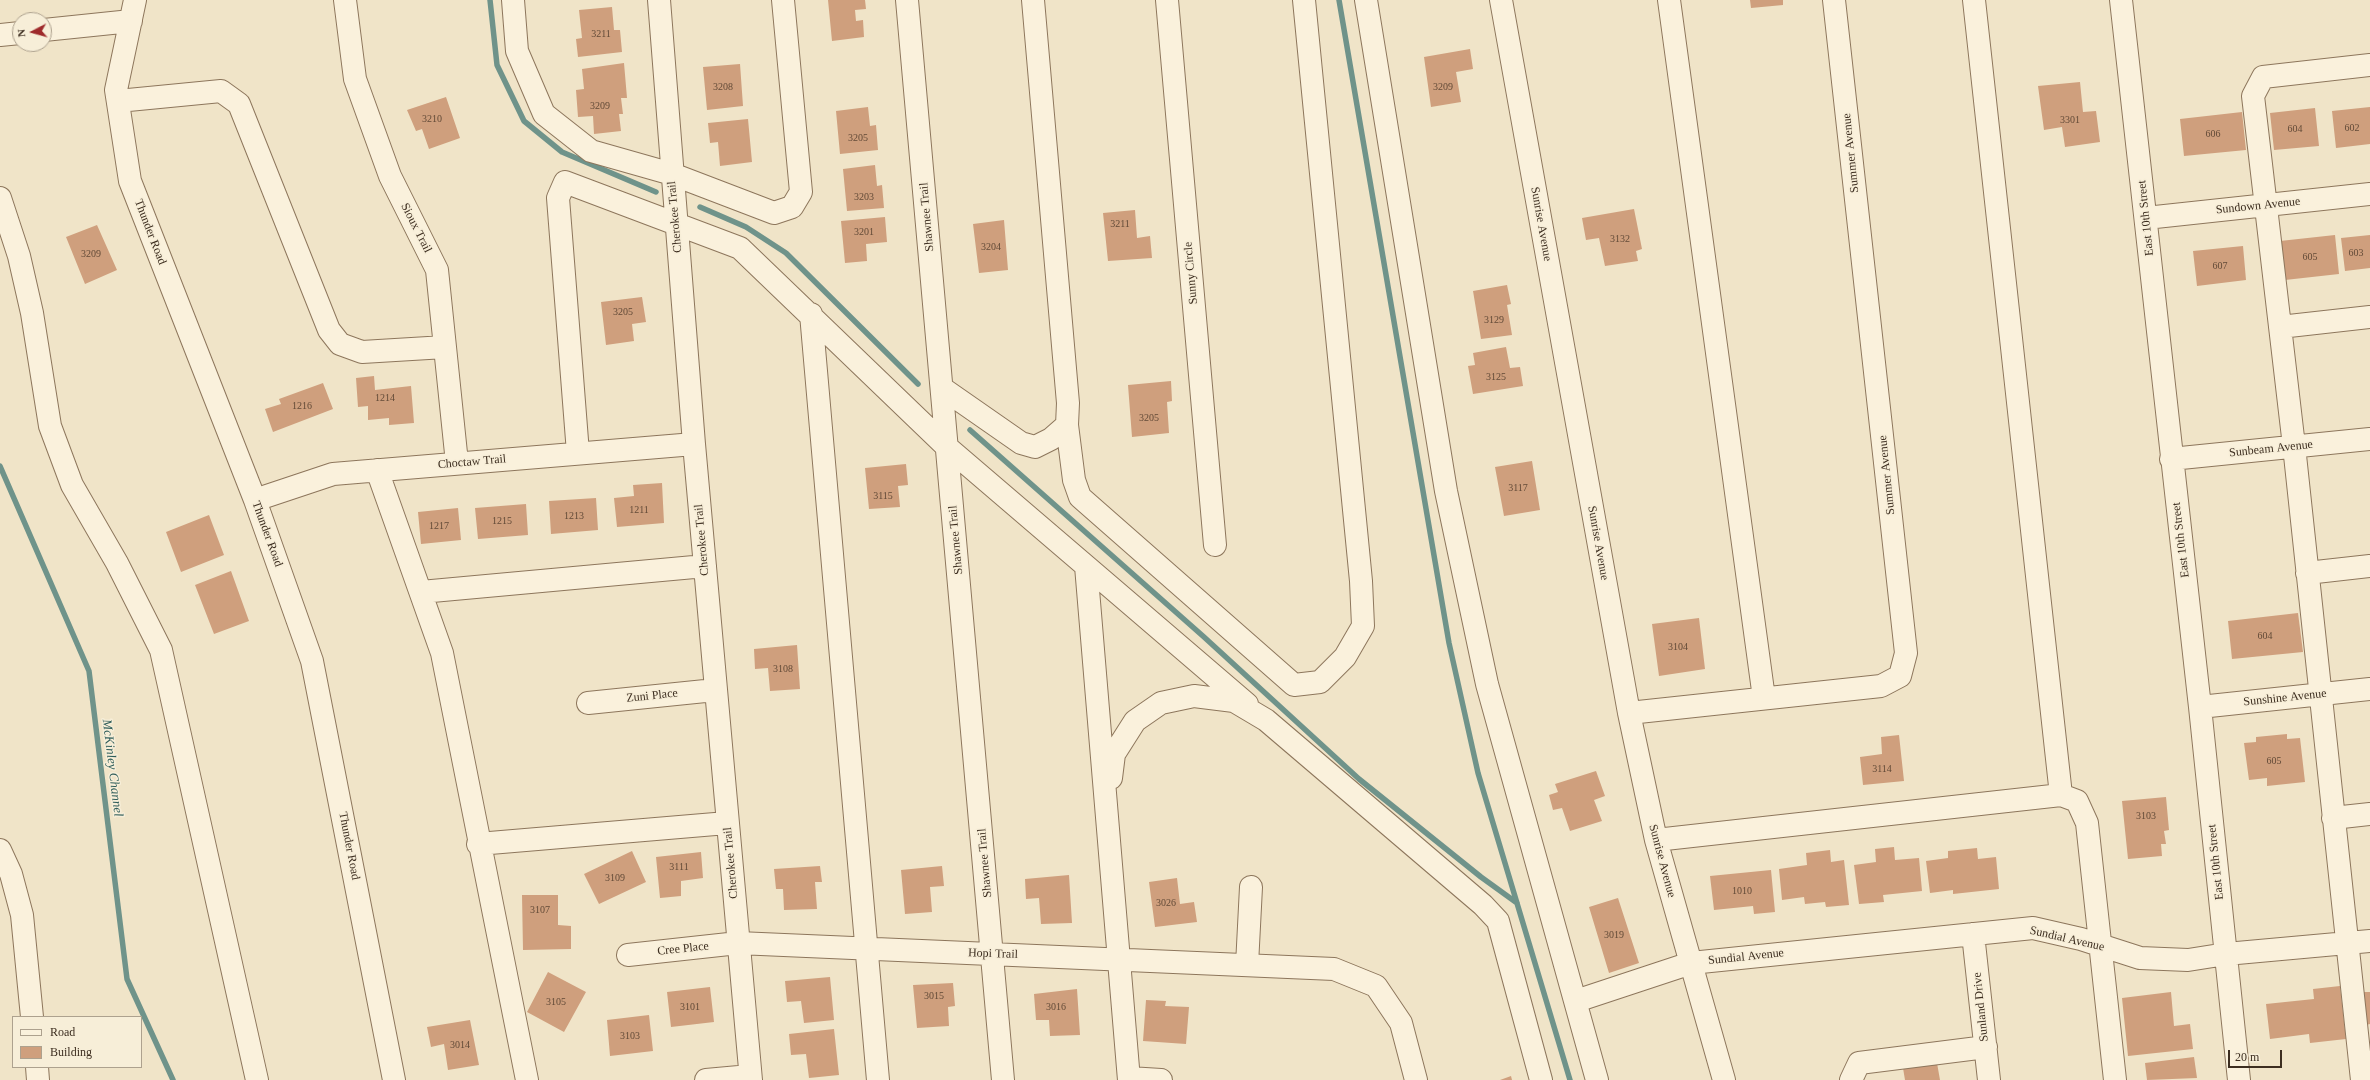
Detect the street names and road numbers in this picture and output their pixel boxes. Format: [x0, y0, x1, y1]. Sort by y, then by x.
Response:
street label: Summer Avenue [1840, 112, 1862, 194]
street label: East 10th Street [2135, 179, 2157, 257]
street label: Cherokee Trail [665, 181, 685, 253]
street label: Shawnee Trail [917, 182, 937, 252]
street label: Sunrise Avenue [1527, 186, 1555, 262]
street label: Sundown Avenue [2215, 194, 2301, 218]
street label: Thunder Road [131, 197, 169, 267]
street label: Sioux Trail [397, 201, 435, 255]
street label: Sunny Circle [1181, 241, 1201, 305]
street label: Summer Avenue [1876, 434, 1898, 516]
street label: Sunbeam Avenue [2228, 437, 2314, 461]
street label: Choctaw Trail [437, 452, 507, 472]
street label: Thunder Road [248, 499, 286, 569]
street label: East 10th Street [2169, 501, 2193, 579]
street label: Cherokee Trail [692, 504, 712, 576]
street label: Shawnee Trail [946, 505, 966, 575]
street label: Sunrise Avenue [1584, 505, 1612, 581]
street label: Zuni Place [626, 686, 678, 706]
street label: Sunshine Avenue [2243, 686, 2327, 710]
street label: Thunder Road [335, 811, 363, 881]
street label: Sunrise Avenue [1645, 823, 1679, 899]
street label: East 10th Street [2205, 823, 2227, 901]
street label: Cherokee Trail [721, 827, 741, 899]
street label: Shawnee Trail [975, 828, 995, 898]
street label: Sundial Avenue [2028, 923, 2106, 955]
street label: Cree Place [657, 939, 709, 959]
street label: Hopi Trail [968, 946, 1018, 962]
street label: Sundial Avenue [1707, 946, 1785, 968]
street label: Sunland Drive [1970, 972, 1992, 1042]

